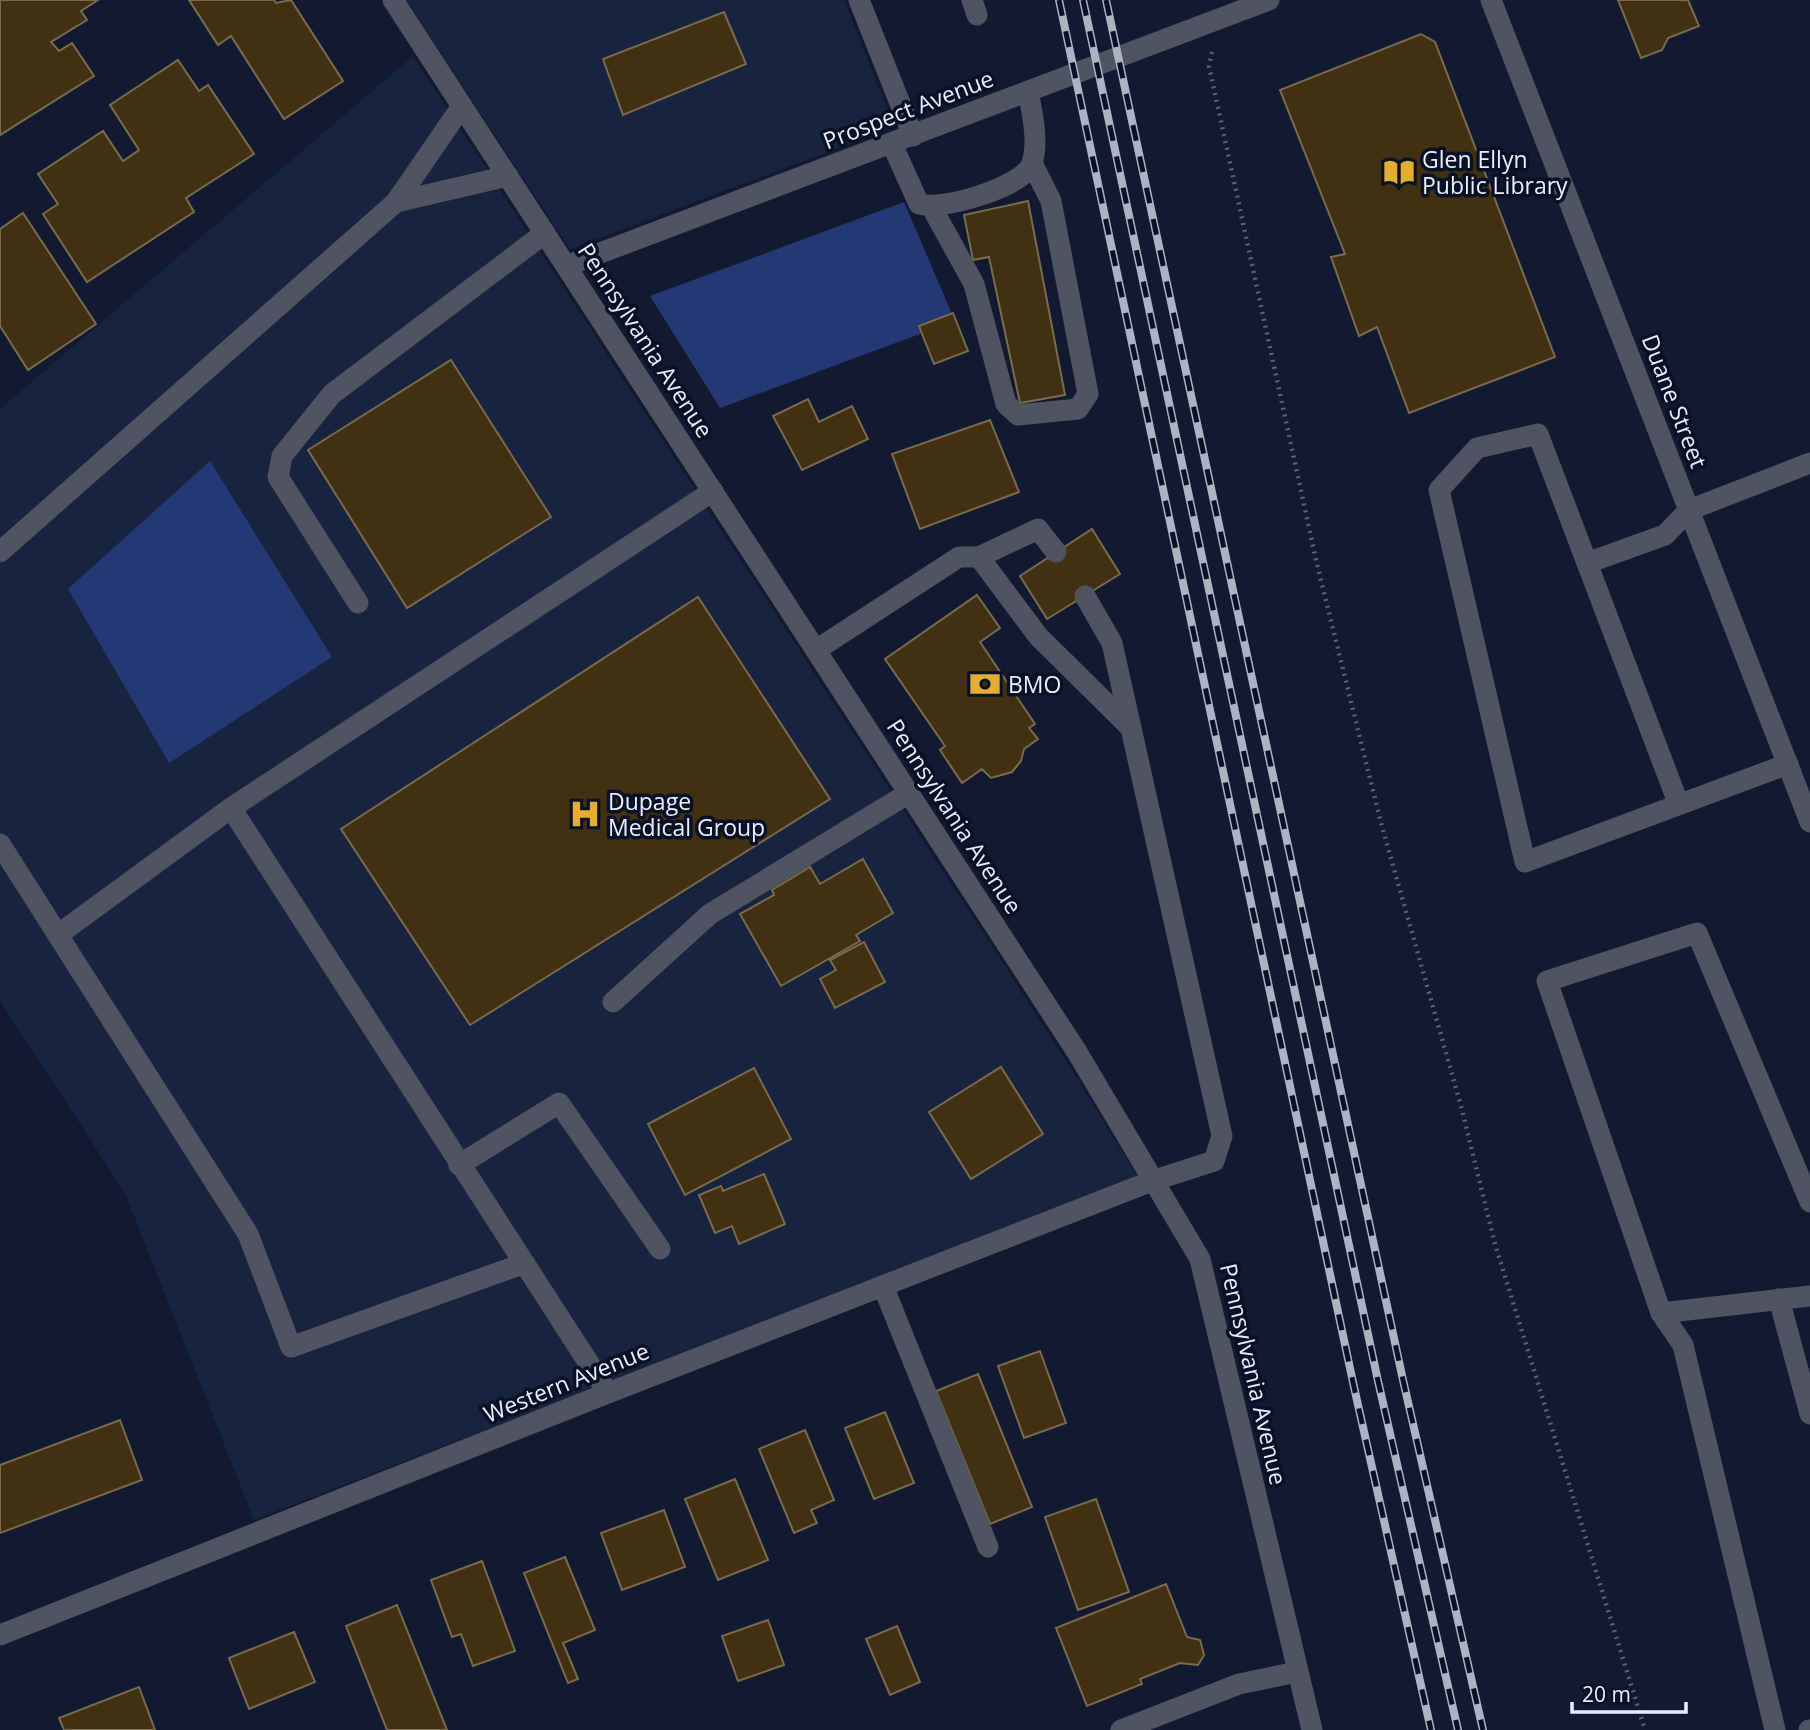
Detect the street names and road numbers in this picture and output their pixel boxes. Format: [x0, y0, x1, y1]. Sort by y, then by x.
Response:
street label: Prospect Avenue [818, 62, 998, 156]
street label: Pennsylvania Avenue [571, 236, 721, 444]
street label: Duane Street [1635, 330, 1715, 472]
street label: Pennsylvania Avenue [880, 712, 1030, 920]
street label: Pennsylvania Avenue [1213, 1260, 1295, 1488]
street label: Western Avenue [479, 1334, 653, 1430]

